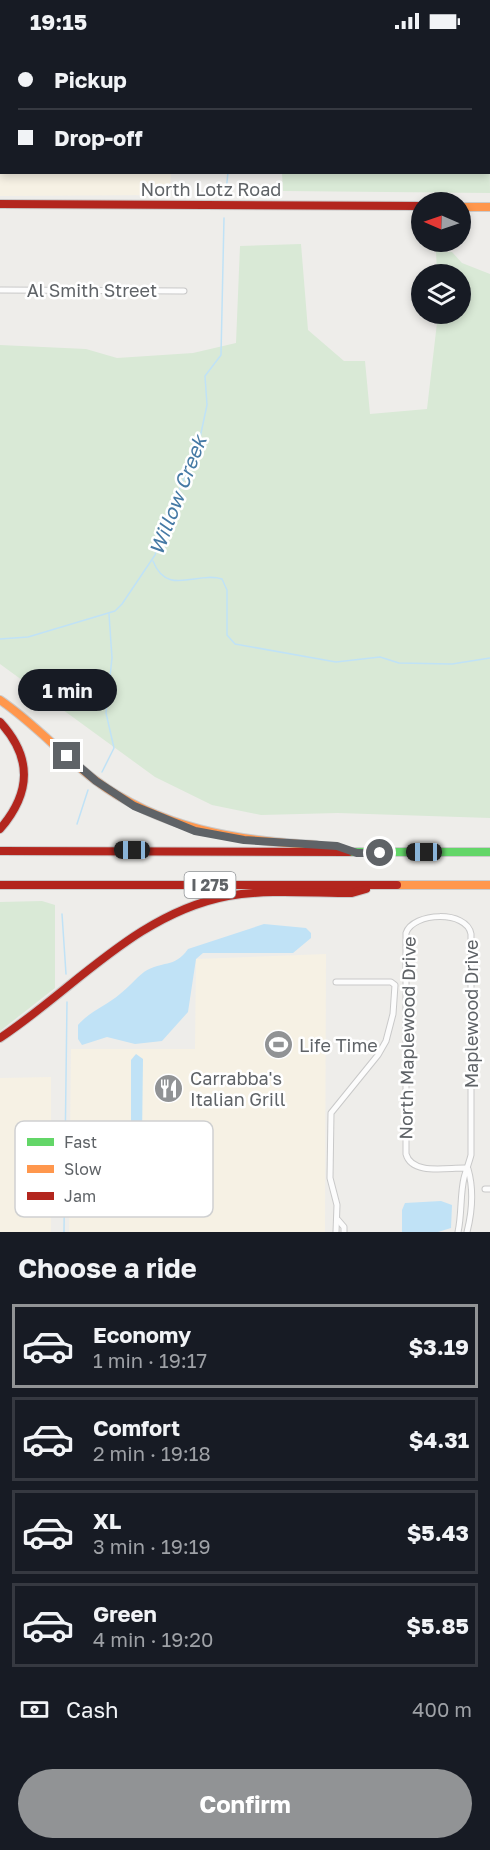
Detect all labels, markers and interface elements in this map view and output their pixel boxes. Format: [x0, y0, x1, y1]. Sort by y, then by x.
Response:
text: 19:15 [30, 8, 87, 35]
text: Pickup [54, 66, 127, 93]
text: Drop-off [54, 124, 143, 151]
street label: North Lotz Road [141, 178, 281, 200]
north arrow [411, 192, 471, 252]
map controls [411, 192, 471, 324]
button: layers [411, 264, 471, 324]
street label: Al Smith Street [27, 279, 157, 301]
water label: Willow Creek [143, 429, 212, 558]
callout: 1 min [17, 669, 116, 711]
text: 1 min [42, 678, 93, 702]
route end [53, 742, 80, 769]
route start [366, 839, 393, 866]
car [114, 841, 150, 859]
car [406, 843, 442, 861]
road number: I 275 [184, 872, 236, 898]
street label: North Maplewood Drive [394, 936, 420, 1140]
street label: Maplewood Drive [460, 940, 482, 1088]
sports icon: Life Time [262, 1029, 294, 1061]
place label: Life Time [299, 1034, 378, 1056]
place label: Carrabba's Italian Grill [190, 1067, 286, 1110]
restaurant icon: Carrabba's Italian Grill [153, 1072, 185, 1104]
legend [15, 1121, 213, 1217]
text: Fast [64, 1132, 97, 1152]
text: Slow [64, 1159, 102, 1179]
text: Jam [64, 1186, 96, 1206]
text: Choose a ride [18, 1252, 197, 1284]
icon: car [21, 1319, 75, 1373]
text: Economy [93, 1321, 191, 1348]
text: $3.19 [408, 1333, 469, 1360]
text: 1 min · 19:17 [93, 1348, 207, 1372]
icon: car [21, 1412, 75, 1466]
text: Comfort [93, 1414, 180, 1441]
text: $4.31 [409, 1426, 469, 1453]
text: 2 min · 19:18 [93, 1441, 211, 1465]
icon: car [21, 1505, 75, 1559]
text: XL [93, 1507, 121, 1534]
text: $5.43 [407, 1519, 469, 1546]
text: 3 min · 19:19 [93, 1534, 211, 1558]
icon: car [21, 1598, 75, 1652]
text: Green [93, 1600, 157, 1627]
text: $5.85 [406, 1612, 469, 1639]
text: 4 min · 19:20 [93, 1627, 213, 1651]
icon: cash [18, 1693, 51, 1726]
text: Cash [66, 1696, 119, 1723]
text: 400 m [412, 1697, 472, 1721]
button: Confirm [18, 1769, 472, 1838]

